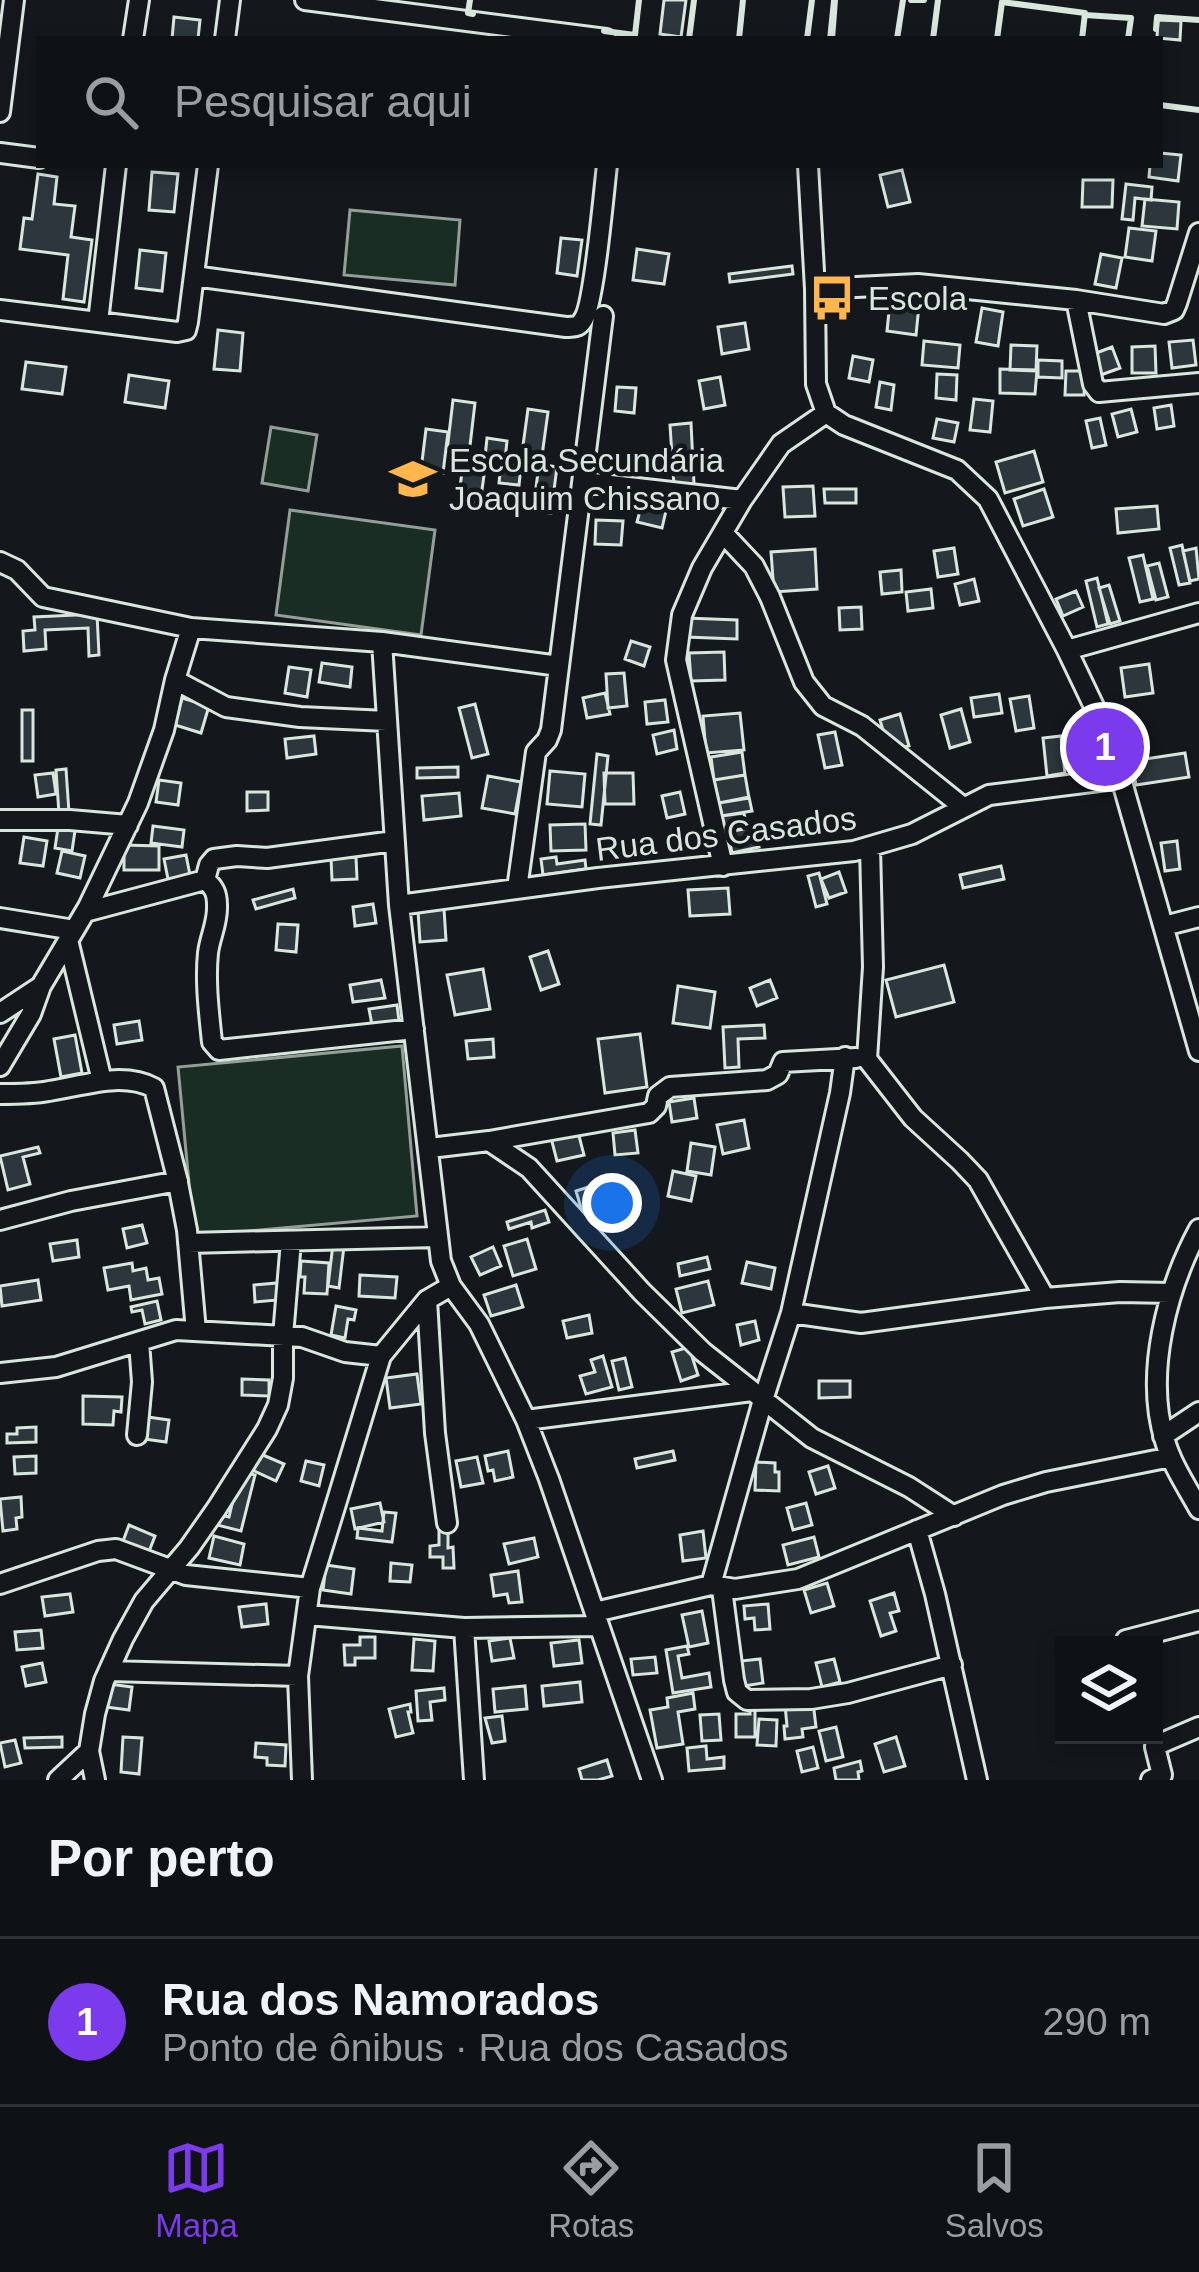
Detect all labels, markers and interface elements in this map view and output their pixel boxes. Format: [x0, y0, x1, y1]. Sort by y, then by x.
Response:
search box [36, 36, 1163, 168]
icon: search [78, 69, 144, 135]
text: Pesquisar aqui [174, 76, 472, 127]
bus stop icon: Escola [807, 273, 857, 323]
place label: Escola [868, 280, 968, 317]
place label: Escola Secundária Joaquim Chissano [449, 442, 725, 517]
school or university icon: Escola Secundária Joaquim Chissano [388, 454, 438, 504]
pin: 1 [1066, 702, 1144, 792]
street label: Rua dos Casados [594, 799, 859, 868]
your location [582, 1173, 642, 1233]
map controls [1055, 1636, 1163, 1744]
button: layers [1055, 1636, 1163, 1744]
text: Por perto [48, 1830, 275, 1887]
text: Rua dos Namorados [162, 1974, 600, 2025]
text: 1 [76, 2000, 98, 2043]
text: 290 m [1043, 2000, 1151, 2043]
text: Ponto de ônibus · Rua dos Casados [162, 2026, 789, 2069]
tab: Mapa [155, 2135, 238, 2245]
tab: Rotas [548, 2135, 634, 2245]
tab: Salvos [945, 2135, 1044, 2245]

